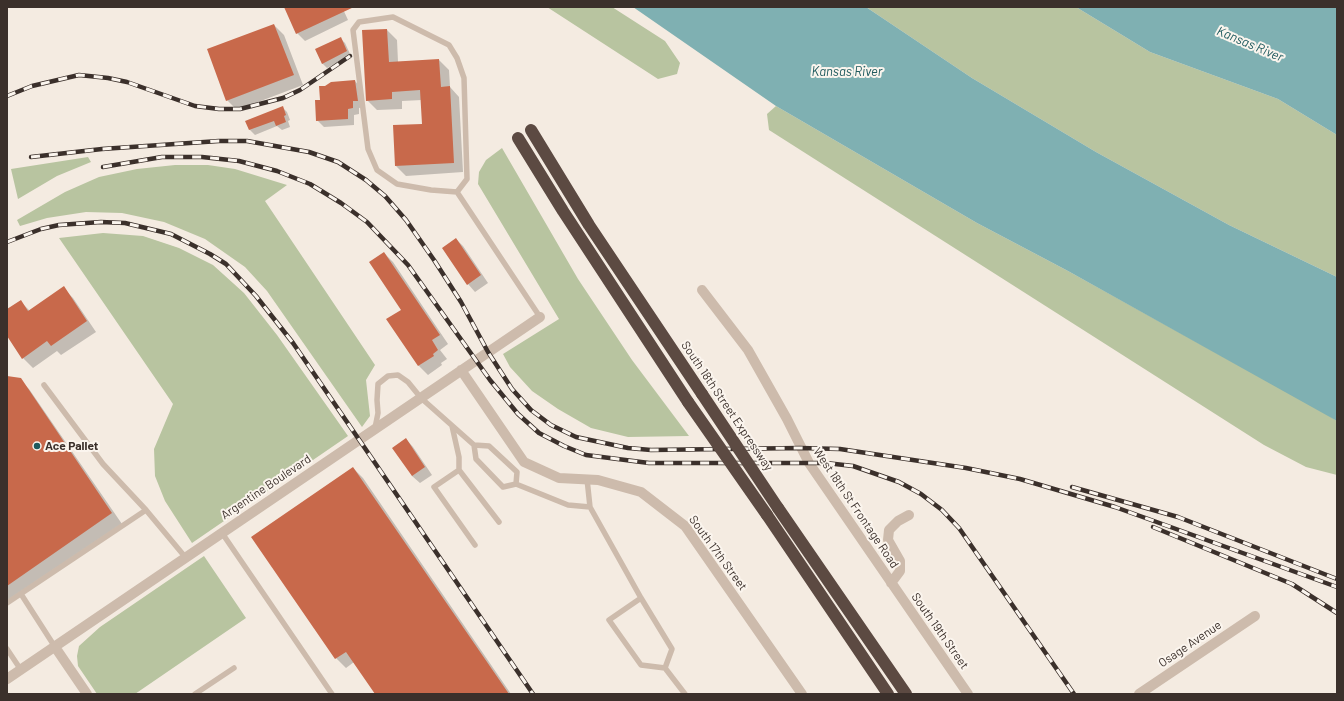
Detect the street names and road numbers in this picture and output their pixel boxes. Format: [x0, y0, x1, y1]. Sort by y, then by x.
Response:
street label: South 18th Street Expressway [678, 338, 776, 474]
street label: West 18th St Frontage Road [810, 445, 902, 571]
street label: Argentine Boulevard [218, 452, 314, 522]
street label: South 17th Street [686, 513, 750, 593]
street label: South 19th Street [908, 590, 972, 672]
street label: Osage Avenue [1156, 618, 1224, 670]

